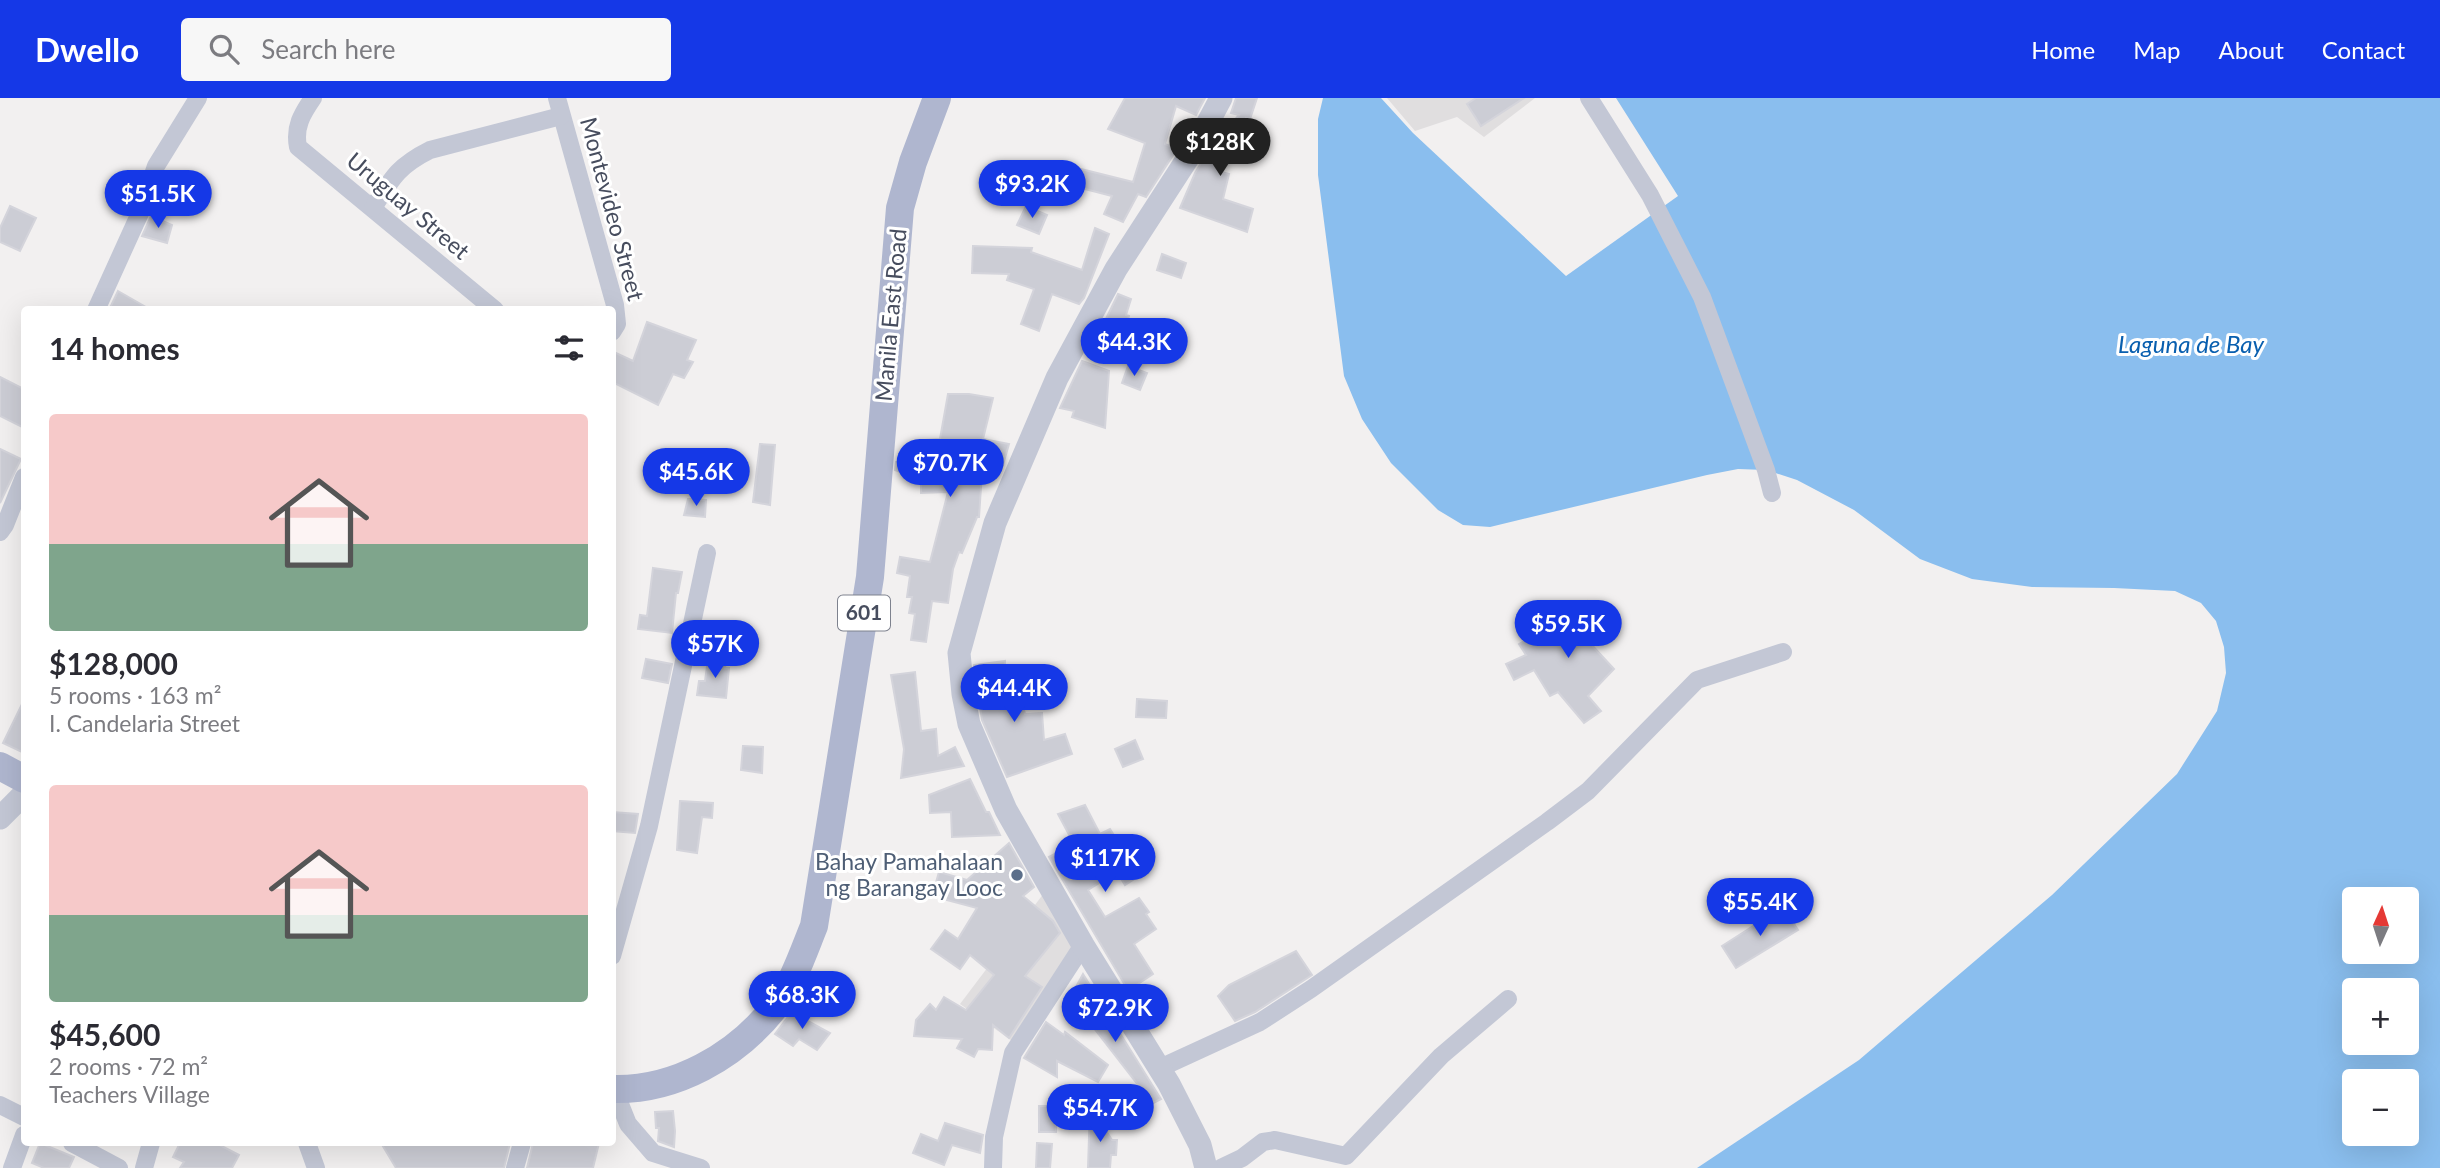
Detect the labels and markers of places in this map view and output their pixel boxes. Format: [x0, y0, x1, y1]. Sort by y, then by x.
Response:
pin: $128K [1171, 118, 1269, 178]
pin: $93.2K [975, 160, 1089, 220]
pin: $51.5K [101, 170, 215, 230]
pin: $44.3K [1077, 318, 1191, 378]
pin: $70.7K [893, 440, 1007, 499]
pin: $45.6K [639, 448, 753, 508]
pin: $59.5K [1511, 601, 1625, 660]
pin: $57K [674, 620, 756, 680]
pin: $44.4K [957, 664, 1071, 724]
pin: $117K [1056, 834, 1154, 894]
place label: Bahay Pamahalaan ng Barangay Looc [815, 847, 1003, 901]
marker: Bahay Pamahalaan ng Barangay Looc [1009, 867, 1025, 883]
pin: $55.4K [1703, 878, 1817, 938]
pin: $68.3K [745, 972, 859, 1031]
pin: $72.9K [1058, 984, 1172, 1044]
pin: $54.7K [1043, 1084, 1157, 1144]

